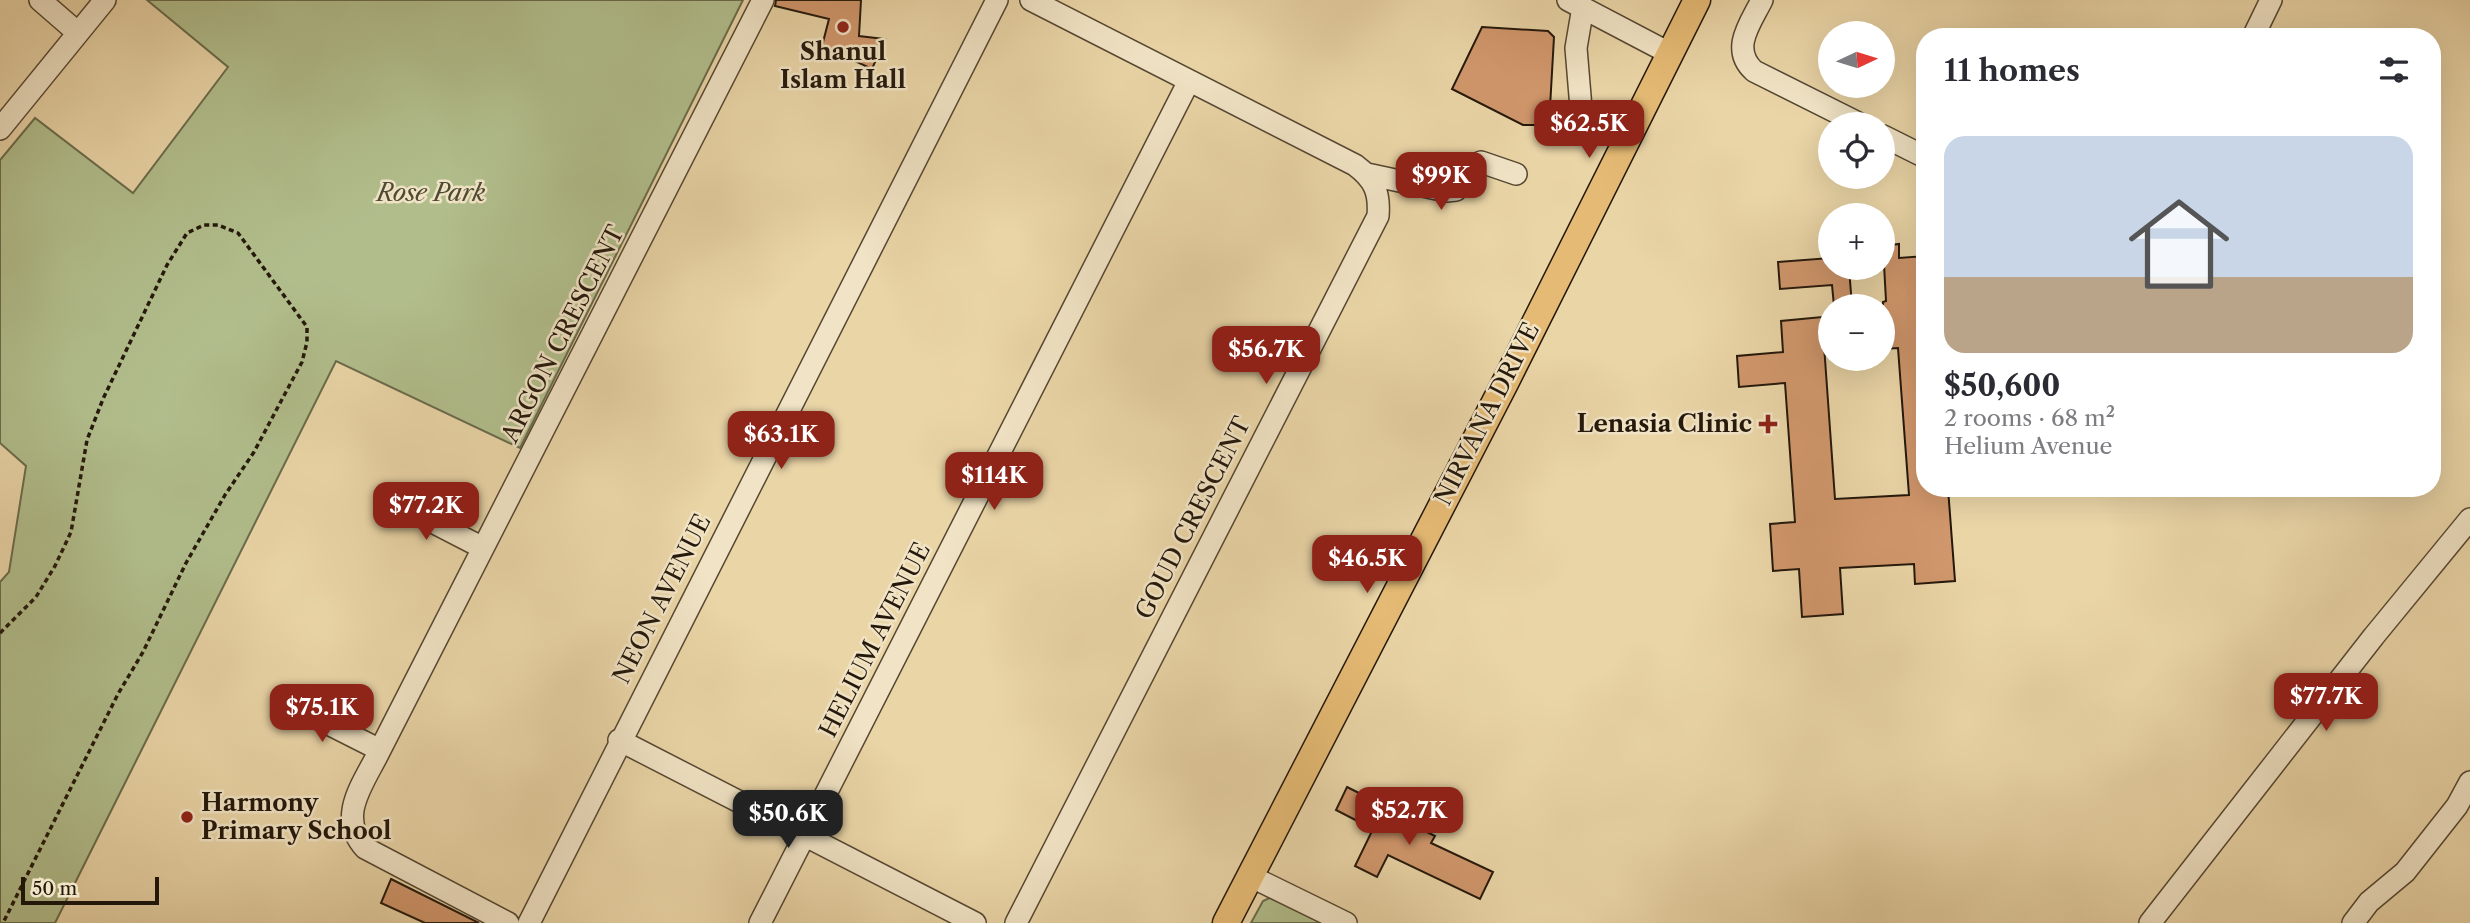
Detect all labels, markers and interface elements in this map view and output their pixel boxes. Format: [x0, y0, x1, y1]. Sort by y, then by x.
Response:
marker: Shanul Islam Hall [835, 19, 851, 35]
north arrow [1818, 21, 1895, 98]
map controls [1818, 21, 1895, 371]
place label: Shanul Islam Hall [780, 37, 906, 94]
icon: filters [2375, 51, 2413, 89]
text: 11 homes [1944, 52, 2080, 89]
pin: $62.5K [1532, 100, 1646, 160]
text: $62.5K [1550, 109, 1628, 137]
button: locate [1818, 112, 1895, 189]
pin: $99K [1400, 152, 1482, 212]
text: $99K [1412, 161, 1470, 189]
park label: Rose Park [375, 178, 486, 207]
icon: home [2116, 181, 2242, 307]
button: + [1818, 203, 1895, 280]
street label: ARGON CRESCENT [495, 220, 630, 448]
button: − [1818, 294, 1895, 371]
street label: NIRVANA DRIVE [1428, 317, 1545, 510]
pin: $56.7K [1209, 326, 1323, 386]
text: $56.7K [1228, 335, 1304, 363]
text: $50,600 [1944, 367, 2060, 404]
text: 2 rooms · 68 m² [1944, 404, 2115, 432]
place label: Lenasia Clinic [1577, 409, 1752, 438]
pin: $63.1K [724, 412, 838, 471]
street label: GOUD CRESCENT [1129, 412, 1256, 624]
marker: Lenasia Clinic [1758, 414, 1778, 434]
text: $63.1K [744, 420, 818, 448]
text: Helium Avenue [1944, 432, 2112, 460]
pin: $114K [945, 452, 1043, 512]
text: $114K [961, 461, 1027, 489]
pin: $77.2K [369, 482, 483, 542]
text: $77.2K [389, 491, 463, 519]
street label: NEON AVENUE [606, 509, 717, 688]
pin: $46.5K [1310, 536, 1424, 595]
street label: HELIUM AVENUE [813, 538, 936, 742]
text: $46.5K [1328, 544, 1406, 572]
pin: $77.7K [2269, 674, 2383, 733]
text: $77.7K [2290, 682, 2362, 710]
pin: $75.1K [265, 684, 379, 744]
text: $75.1K [286, 693, 358, 721]
place label: Harmony Primary School [201, 788, 391, 845]
pin: $52.7K [1352, 788, 1466, 847]
pin: $50.6K [731, 790, 845, 850]
text: $52.7K [1371, 796, 1447, 824]
text: $50.6K [749, 799, 827, 827]
marker: Harmony Primary School [179, 809, 195, 825]
scale bar [21, 874, 159, 906]
text: 50 m [32, 877, 77, 900]

